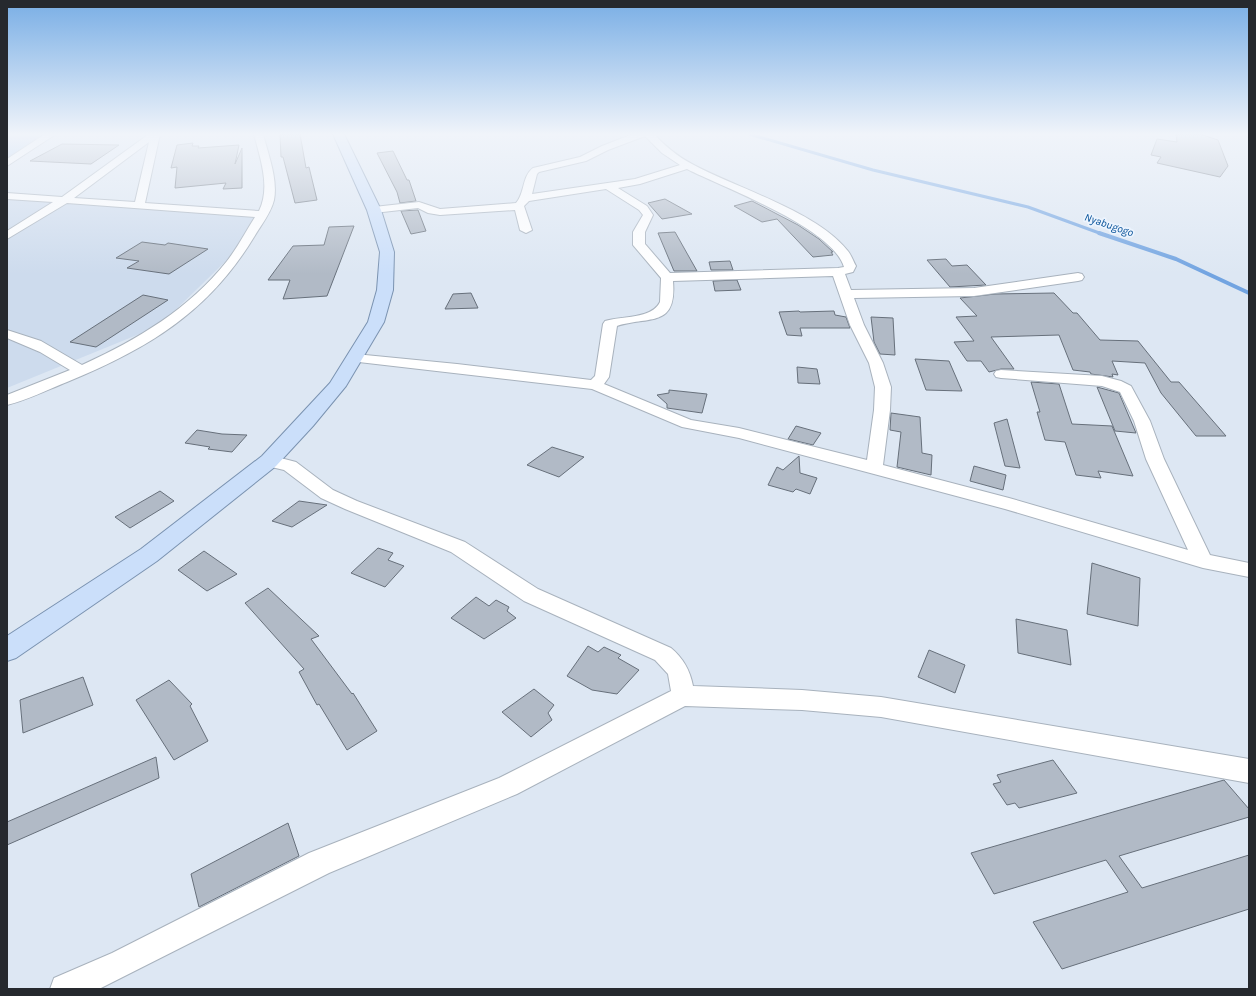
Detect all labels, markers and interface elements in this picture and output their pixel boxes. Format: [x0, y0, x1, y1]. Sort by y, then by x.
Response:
water label: Nyabugogo [1083, 211, 1136, 240]

